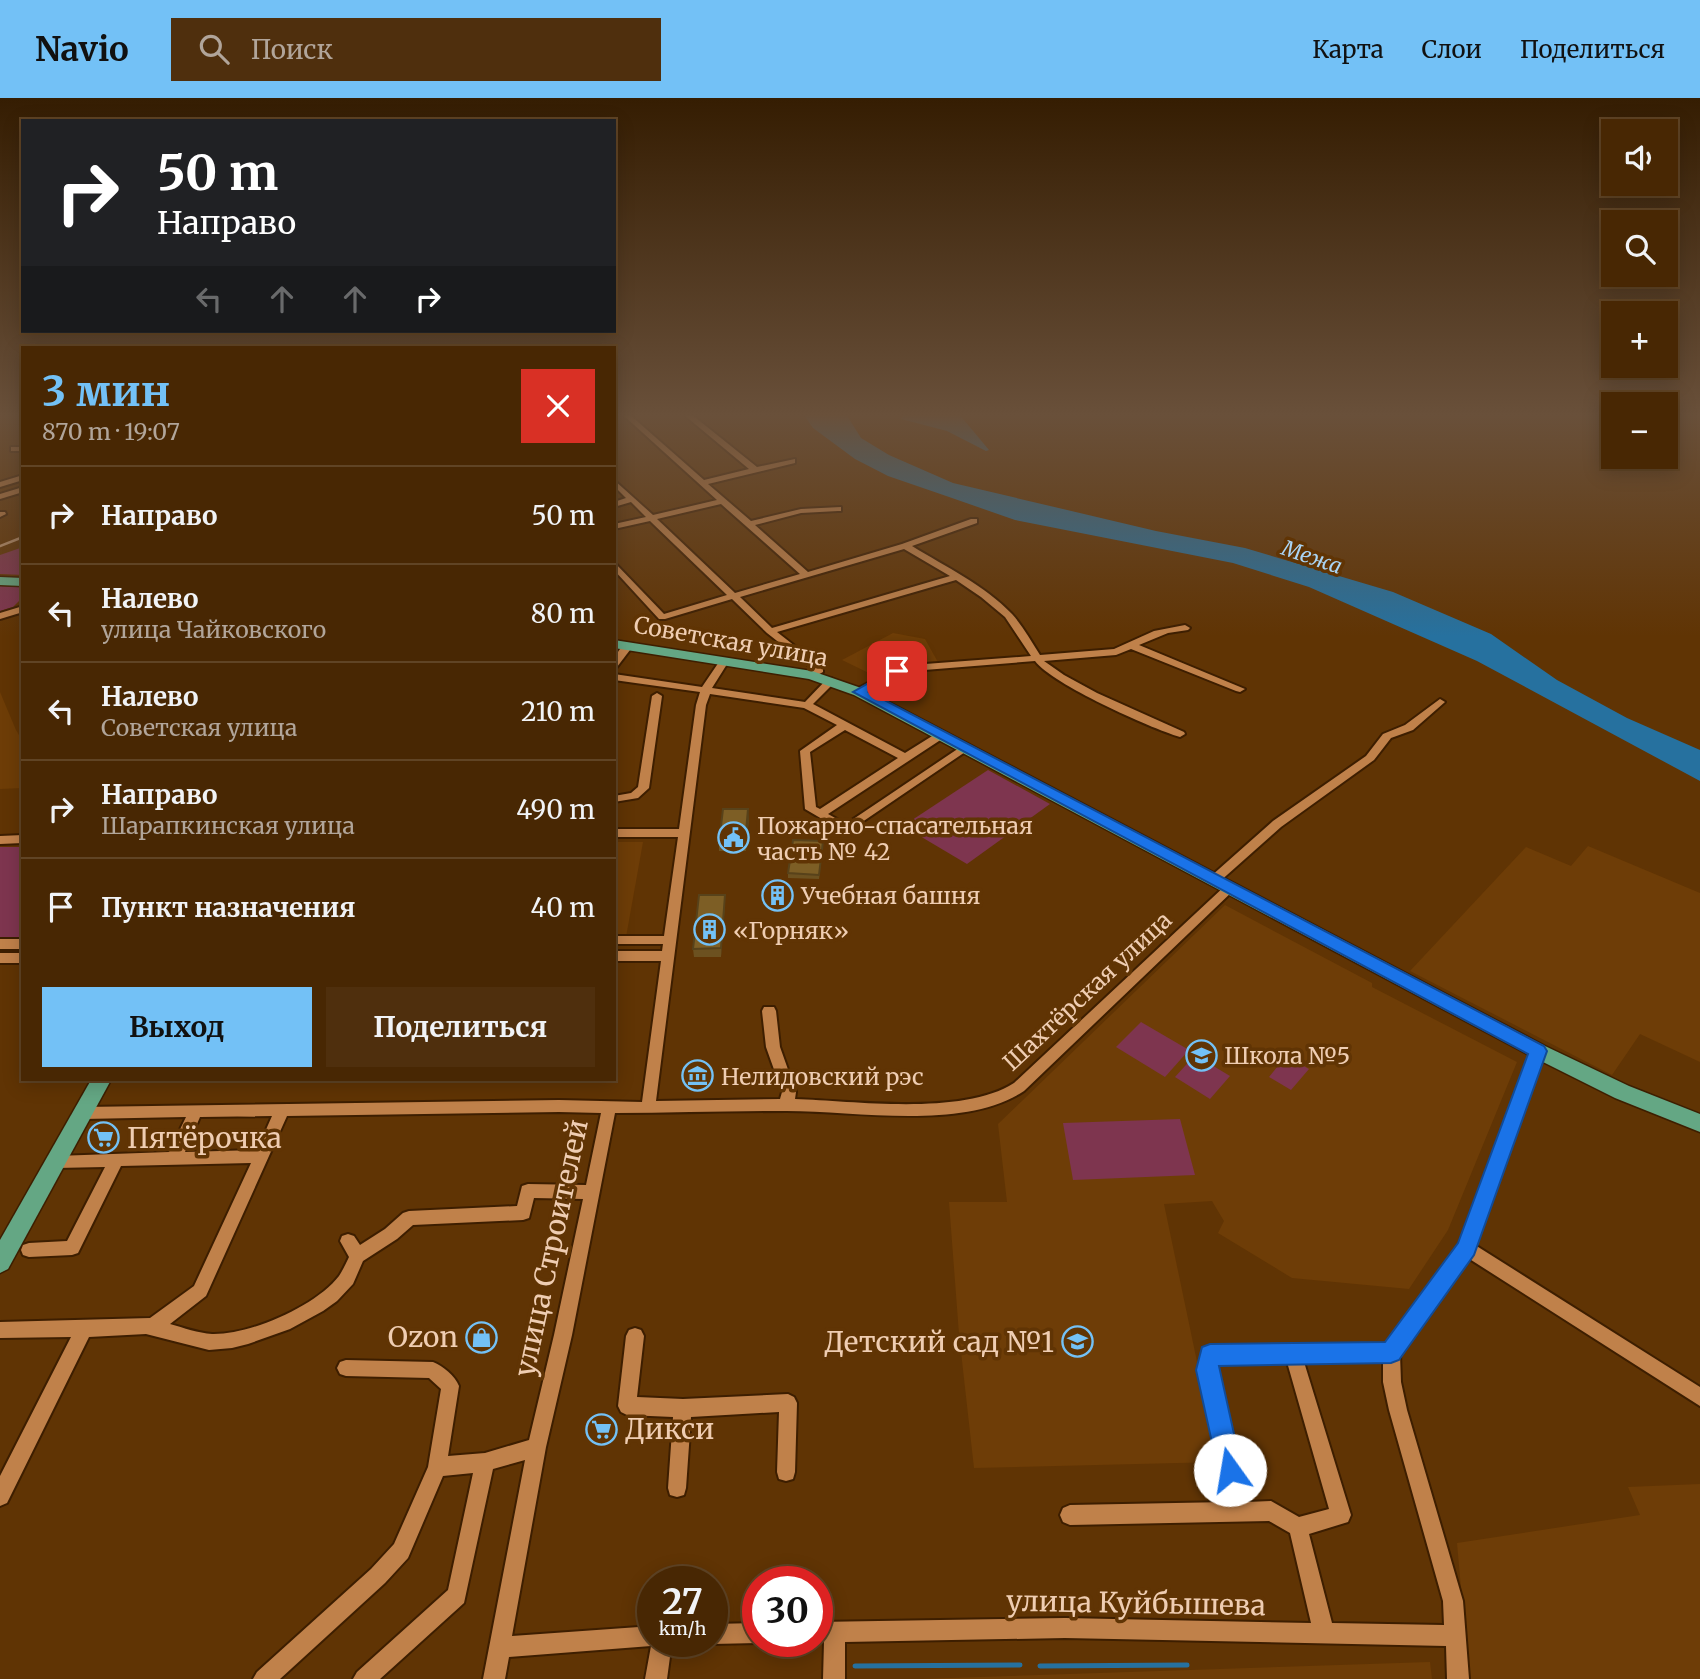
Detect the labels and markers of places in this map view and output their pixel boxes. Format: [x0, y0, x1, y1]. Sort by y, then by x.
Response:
pin [867, 641, 927, 701]
place label: Пожарно-спасательная часть № 42 [757, 811, 1033, 866]
public building icon: Пожарно-спасательная часть № 42 [717, 821, 751, 855]
building icon: Учебная башня [761, 878, 795, 912]
place label: Учебная башня [800, 881, 980, 910]
building icon: «Горняк» [693, 913, 727, 947]
place label: «Горняк» [733, 916, 849, 945]
school or university icon: Школа №5 [1184, 1038, 1218, 1072]
place label: Школа №5 [1224, 1041, 1350, 1070]
museum icon: Нелидовский рэс [681, 1059, 715, 1093]
place label: Нелидовский рэс [721, 1062, 924, 1091]
place label: Пятёрочка [127, 1120, 282, 1156]
supermarket icon: Пятёрочка [87, 1121, 121, 1155]
place label: Ozon [388, 1319, 458, 1355]
shop icon: Ozon [464, 1320, 498, 1354]
place label: Детский сад №1 [824, 1324, 1054, 1360]
school or university icon: Детский сад №1 [1060, 1325, 1094, 1359]
place label: Дикси [625, 1411, 714, 1447]
supermarket icon: Дикси [585, 1412, 619, 1446]

